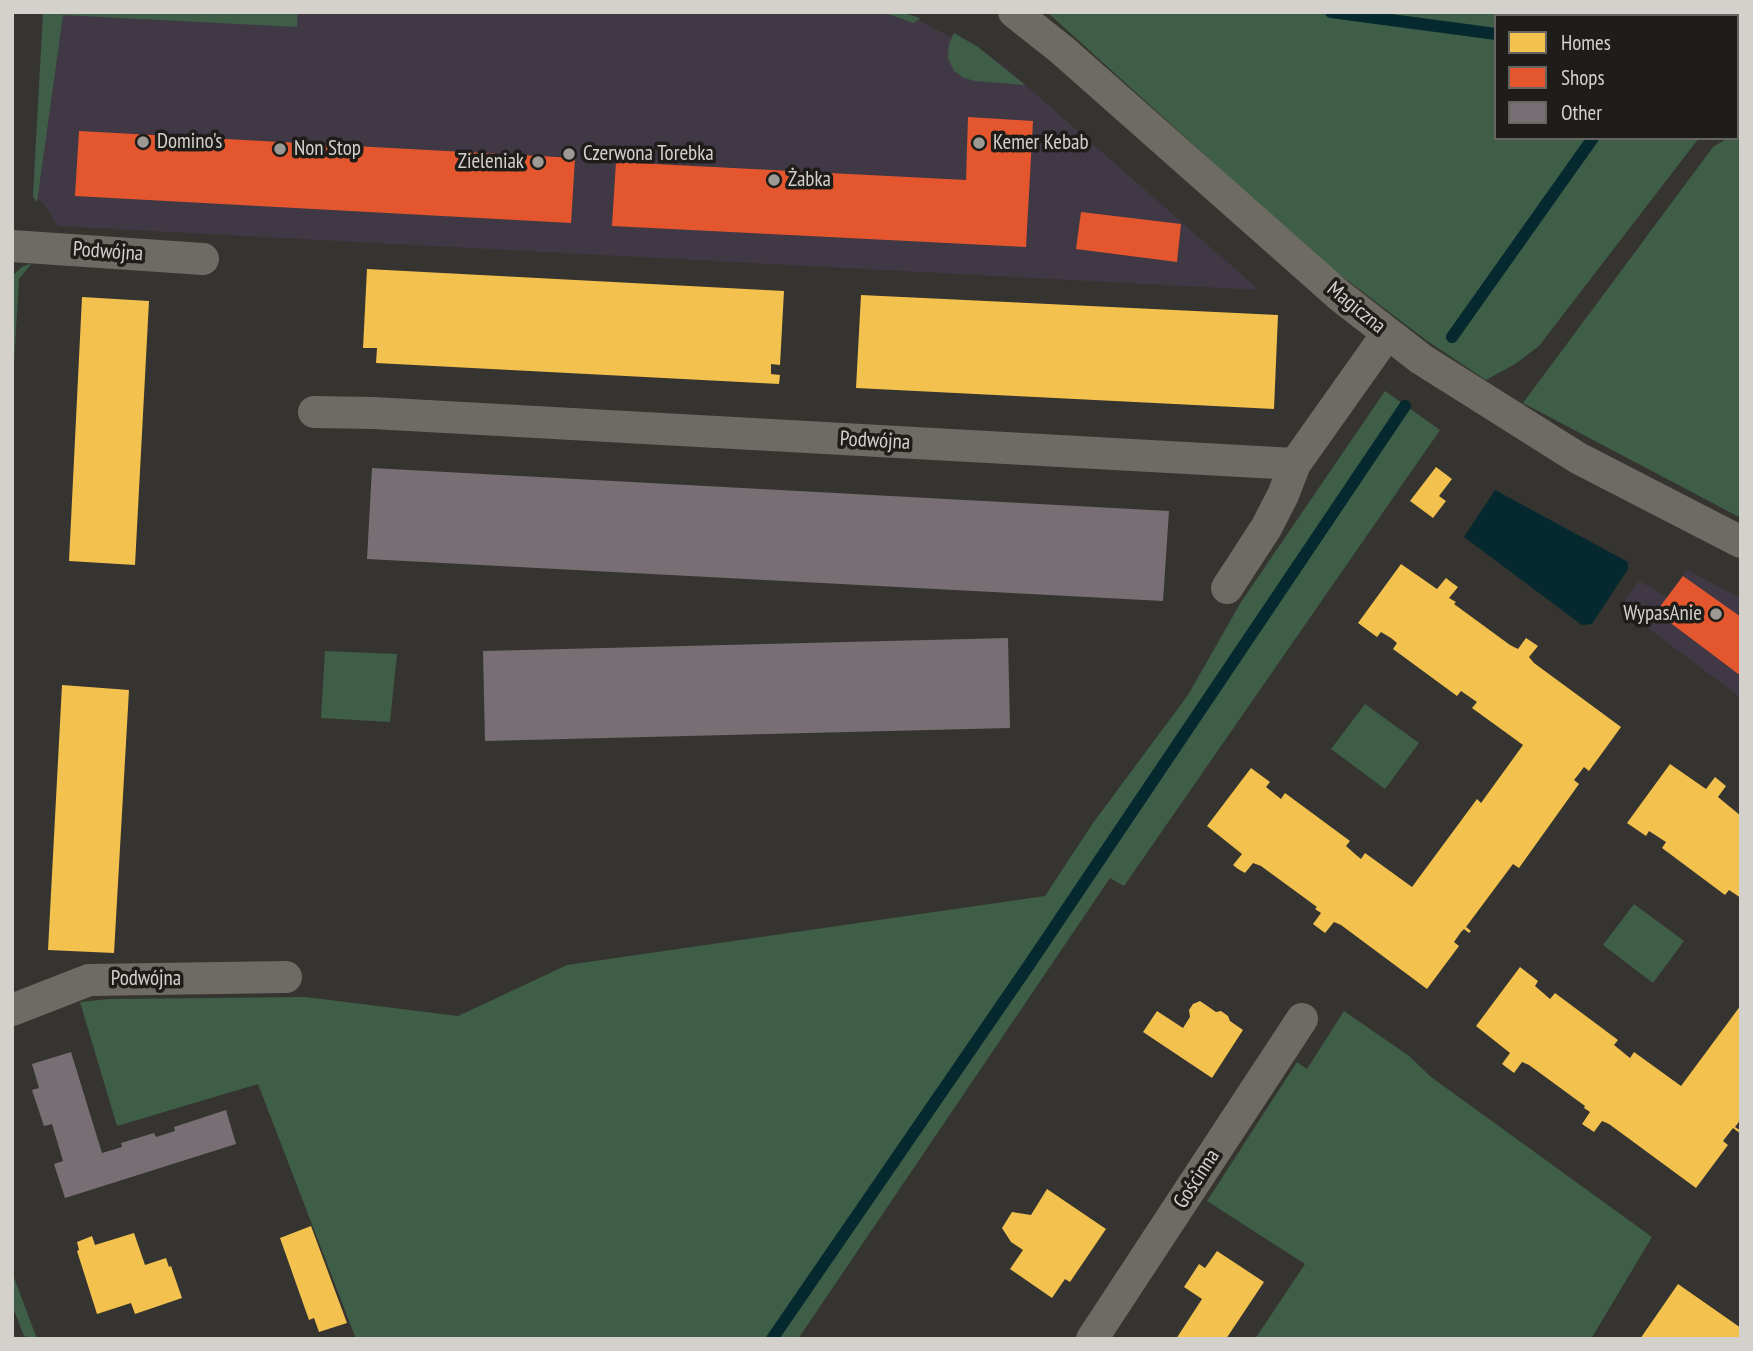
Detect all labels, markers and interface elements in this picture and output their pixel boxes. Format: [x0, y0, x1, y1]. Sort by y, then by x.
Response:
legend [1494, 14, 1739, 140]
text: Homes [1561, 29, 1611, 56]
text: Shops [1561, 64, 1605, 91]
text: Other [1561, 99, 1602, 126]
place label: Domino's [157, 129, 222, 155]
place label: Kemer Kebab [993, 130, 1089, 156]
marker: Domino's [135, 134, 151, 150]
marker: Kemer Kebab [971, 135, 987, 151]
place label: Non Stop [294, 136, 361, 162]
marker: Non Stop [272, 141, 288, 157]
place label: Czerwona Torebka [583, 141, 714, 167]
marker: Czerwona Torebka [561, 146, 577, 162]
place label: Zieleniak [458, 149, 524, 175]
marker: Zieleniak [530, 154, 546, 170]
place label: Żabka [788, 167, 831, 193]
marker: Żabka [766, 172, 782, 188]
street label: Podwójna [72, 237, 144, 267]
street label: Magiczna [1322, 277, 1390, 339]
street label: Podwójna [839, 427, 911, 455]
place label: WypasAnie [1623, 601, 1702, 627]
marker: WypasAnie [1708, 606, 1724, 622]
street label: Podwójna [111, 966, 181, 992]
street label: Gościnna [1169, 1145, 1225, 1213]

